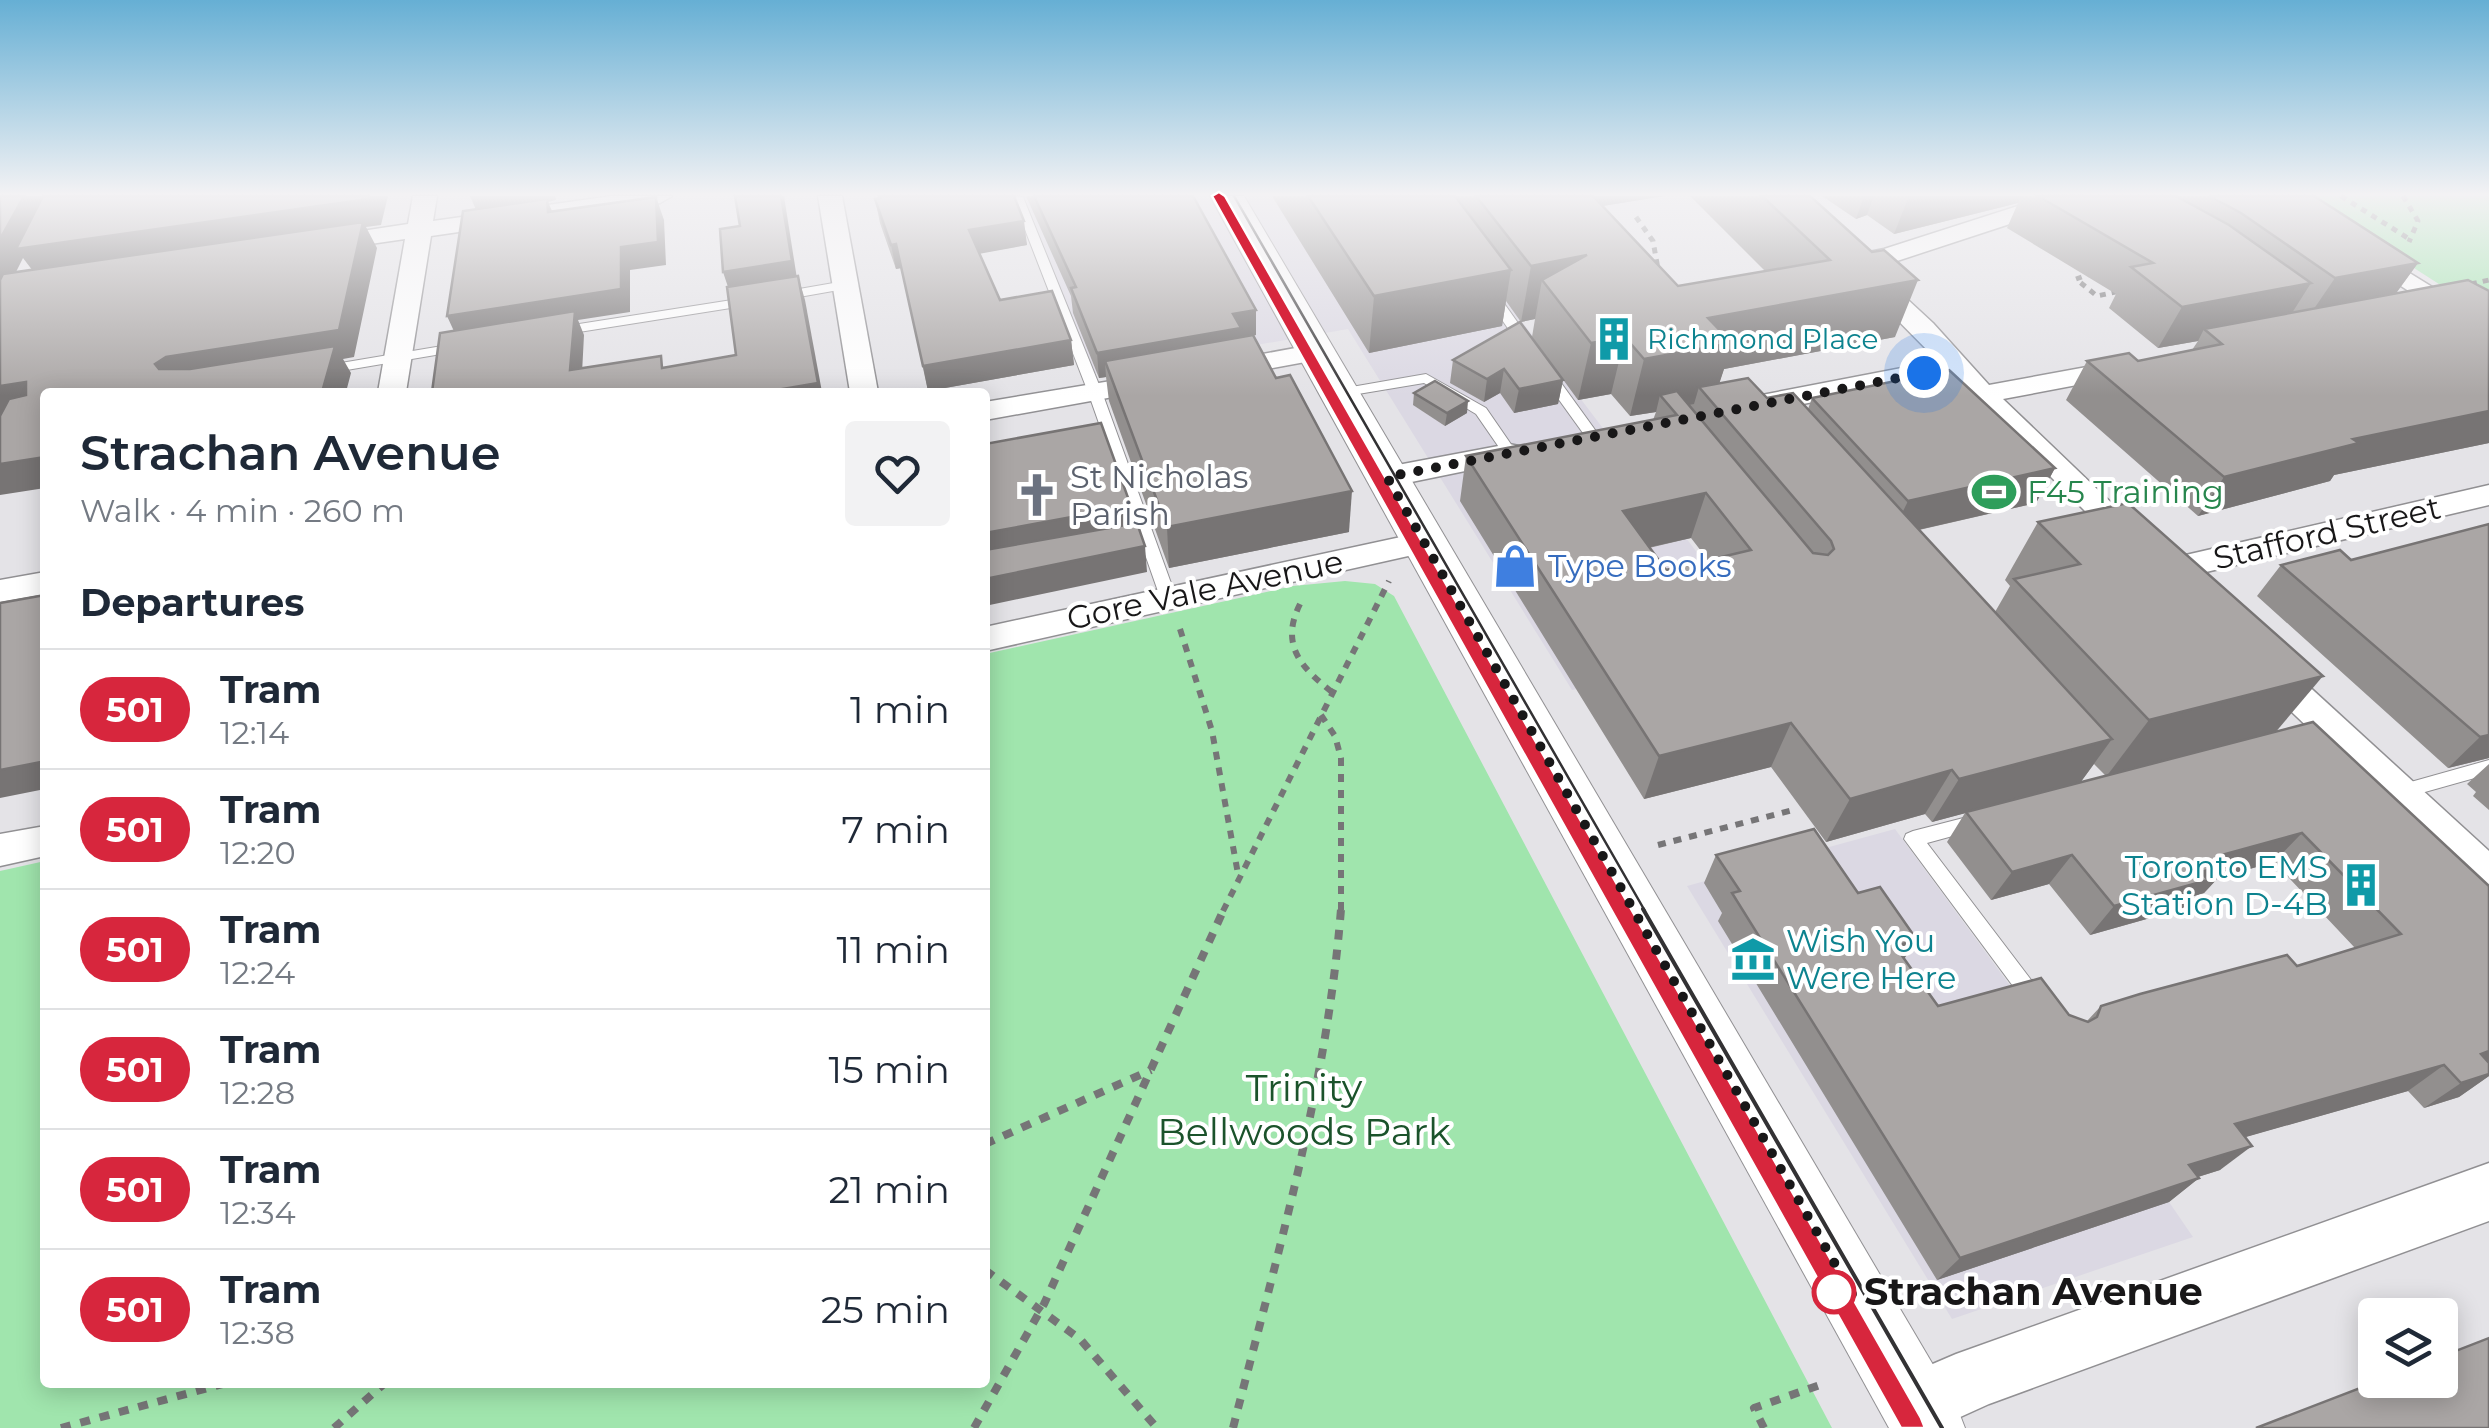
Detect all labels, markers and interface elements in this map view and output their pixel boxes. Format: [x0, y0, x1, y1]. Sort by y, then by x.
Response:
building icon: Richmond Place [1590, 315, 1638, 363]
place label: Richmond Place [1647, 322, 1878, 356]
your location [1899, 348, 1949, 398]
button: heart [845, 421, 950, 526]
text: Strachan Avenue [80, 424, 501, 482]
place label: St Nicholas Parish [1070, 457, 1248, 533]
sports icon: F45 Training [1970, 468, 2018, 516]
church icon: St Nicholas Parish [1013, 471, 1061, 519]
place label: F45 Training [2027, 472, 2224, 511]
street label: Stafford Street [2210, 487, 2444, 578]
text: Walk · 4 min · 260 m [80, 491, 405, 530]
street label: Gore Vale Avenue [1063, 541, 1347, 638]
shop icon: Type Books [1491, 542, 1539, 590]
place label: Type Books [1548, 546, 1732, 585]
text: Departures [80, 579, 304, 626]
text: Tram [220, 666, 321, 713]
text: 1 min [850, 686, 950, 733]
text: 501 [106, 688, 164, 731]
text: 12:14 [220, 713, 289, 752]
text: Tram [220, 786, 321, 833]
text: 7 min [841, 806, 950, 853]
text: 501 [106, 808, 164, 851]
text: 12:20 [220, 833, 296, 872]
place label: Toronto EMS Station D-4B [2121, 847, 2328, 923]
building icon: Toronto EMS Station D-4B [2337, 861, 2385, 909]
text: Tram [220, 906, 321, 953]
place label: Wish You Were Here [1786, 921, 1956, 997]
text: 11 min [836, 926, 950, 973]
text: 501 [106, 928, 164, 971]
museum icon: Wish You Were Here [1729, 935, 1777, 983]
text: 12:24 [220, 953, 295, 992]
text: Tram [220, 1026, 321, 1073]
text: 15 min [829, 1046, 950, 1093]
text: 501 [106, 1048, 164, 1091]
park label: Trinity Bellwoods Park [1157, 1064, 1451, 1155]
text: 12:28 [220, 1073, 295, 1112]
text: Tram [220, 1146, 321, 1193]
text: 21 min [829, 1166, 950, 1213]
text: 501 [106, 1168, 164, 1211]
text: 12:34 [220, 1193, 296, 1232]
text: Tram [220, 1266, 321, 1313]
place label: Strachan Avenue [1864, 1268, 2203, 1315]
marker: Strachan Avenue [1813, 1271, 1855, 1313]
text: 25 min [821, 1286, 950, 1333]
text: 501 [106, 1288, 164, 1331]
map controls [2358, 1298, 2458, 1398]
button: layers [2358, 1298, 2458, 1398]
text: 12:38 [220, 1313, 295, 1352]

